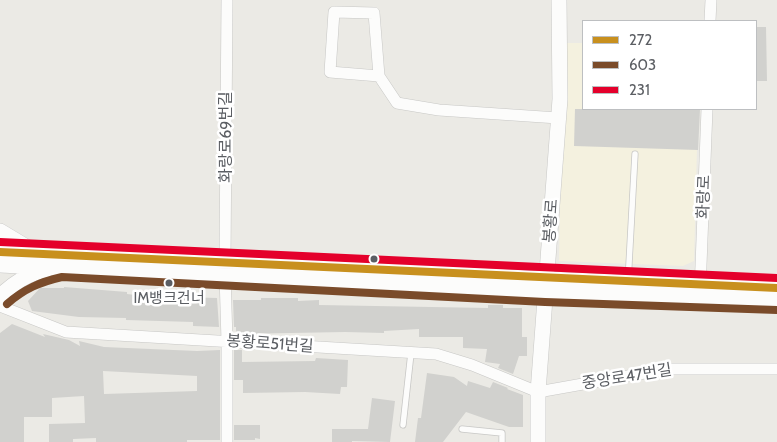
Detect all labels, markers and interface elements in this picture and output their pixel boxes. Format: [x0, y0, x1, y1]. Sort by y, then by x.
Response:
legend [582, 20, 757, 110]
text: 272 [629, 31, 652, 49]
text: 603 [629, 56, 656, 74]
text: 231 [629, 81, 650, 99]
street label: 화랑로69번길 [216, 91, 236, 183]
street label: 화랑로 [694, 175, 714, 219]
street label: 봉황로 [540, 198, 562, 244]
unlabelled marker [369, 254, 379, 264]
marker: IM뱅크건너 [164, 278, 174, 288]
place label: IM뱅크건너 [133, 290, 205, 308]
street label: 봉황로51번길 [226, 331, 314, 357]
street label: 중앙로47번길 [581, 360, 673, 394]

